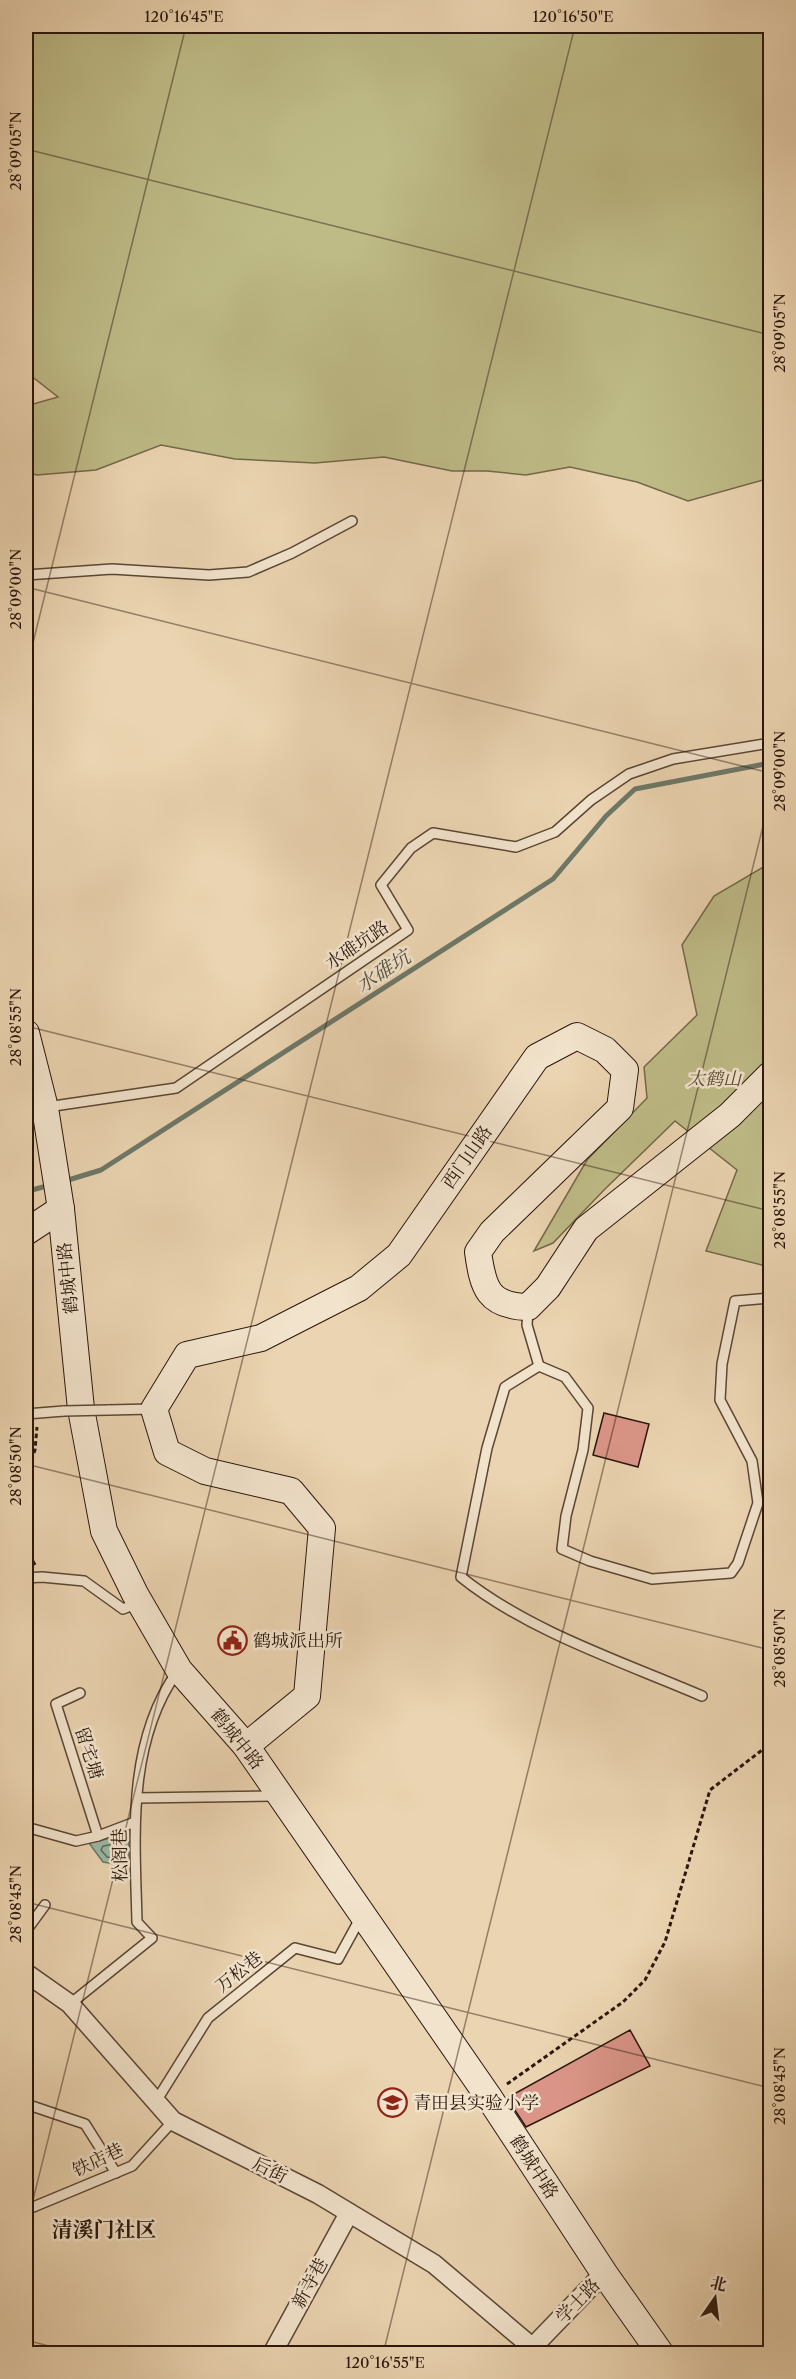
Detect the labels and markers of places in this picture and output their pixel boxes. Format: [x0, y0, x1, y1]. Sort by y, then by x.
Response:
public building icon: 鹤城派出所 [216, 1625, 248, 1657]
place label: 鹤城派出所 [253, 1630, 343, 1652]
school or university icon: 青田县实验小学 [376, 2087, 408, 2119]
place label: 青田县实验小学 [413, 2092, 539, 2114]

